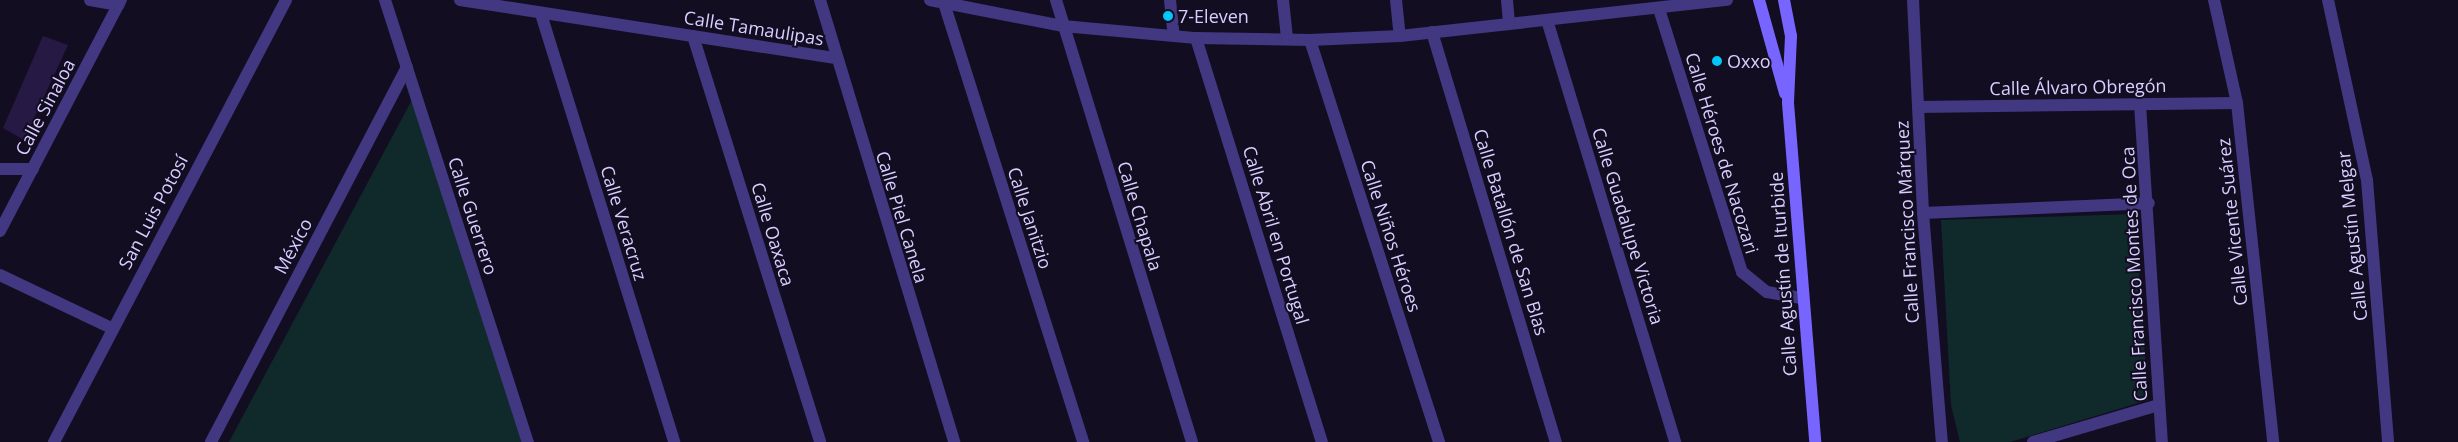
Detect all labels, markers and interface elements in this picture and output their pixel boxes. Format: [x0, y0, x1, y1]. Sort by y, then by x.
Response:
place label: 7-Eleven [1178, 5, 1249, 27]
street label: Calle Tamaulipas [682, 6, 826, 50]
marker: 7-Eleven [1162, 10, 1174, 22]
street label: Calle Héroes de Nacozari [1681, 50, 1763, 256]
place label: Oxxo [1727, 50, 1771, 72]
street label: Calle Sinaloa [11, 55, 79, 159]
marker: Oxxo [1711, 55, 1723, 67]
street label: Calle Álvaro Obregón [1989, 75, 2167, 99]
street label: Calle Francisco Márquez [1891, 120, 1923, 324]
street label: Calle Guadalupe Victoria [1588, 125, 1668, 327]
street label: Calle Batallón de San Blas [1469, 126, 1553, 338]
street label: Calle Vicente Suárez [2212, 137, 2252, 307]
street label: Calle Abril en Portugal [1239, 143, 1313, 327]
street label: Calle Francisco Montes de Oca [2117, 146, 2151, 402]
street label: Calle Piel Canela [872, 148, 932, 286]
street label: Calle Agustín Melgar [2332, 150, 2372, 322]
street label: San Luis Potosí [114, 151, 192, 273]
street label: Calle Guerrero [444, 154, 502, 278]
street label: Calle Niños Héroes [1356, 157, 1426, 315]
street label: Calle Chapala [1113, 159, 1167, 273]
street label: Calle Veracruz [596, 163, 652, 283]
street label: Calle Janitzio [1003, 164, 1057, 272]
street label: Calle Agustín de Iturbide [1765, 171, 1801, 377]
street label: Calle Oaxaca [747, 180, 799, 288]
street label: México [269, 215, 317, 277]

